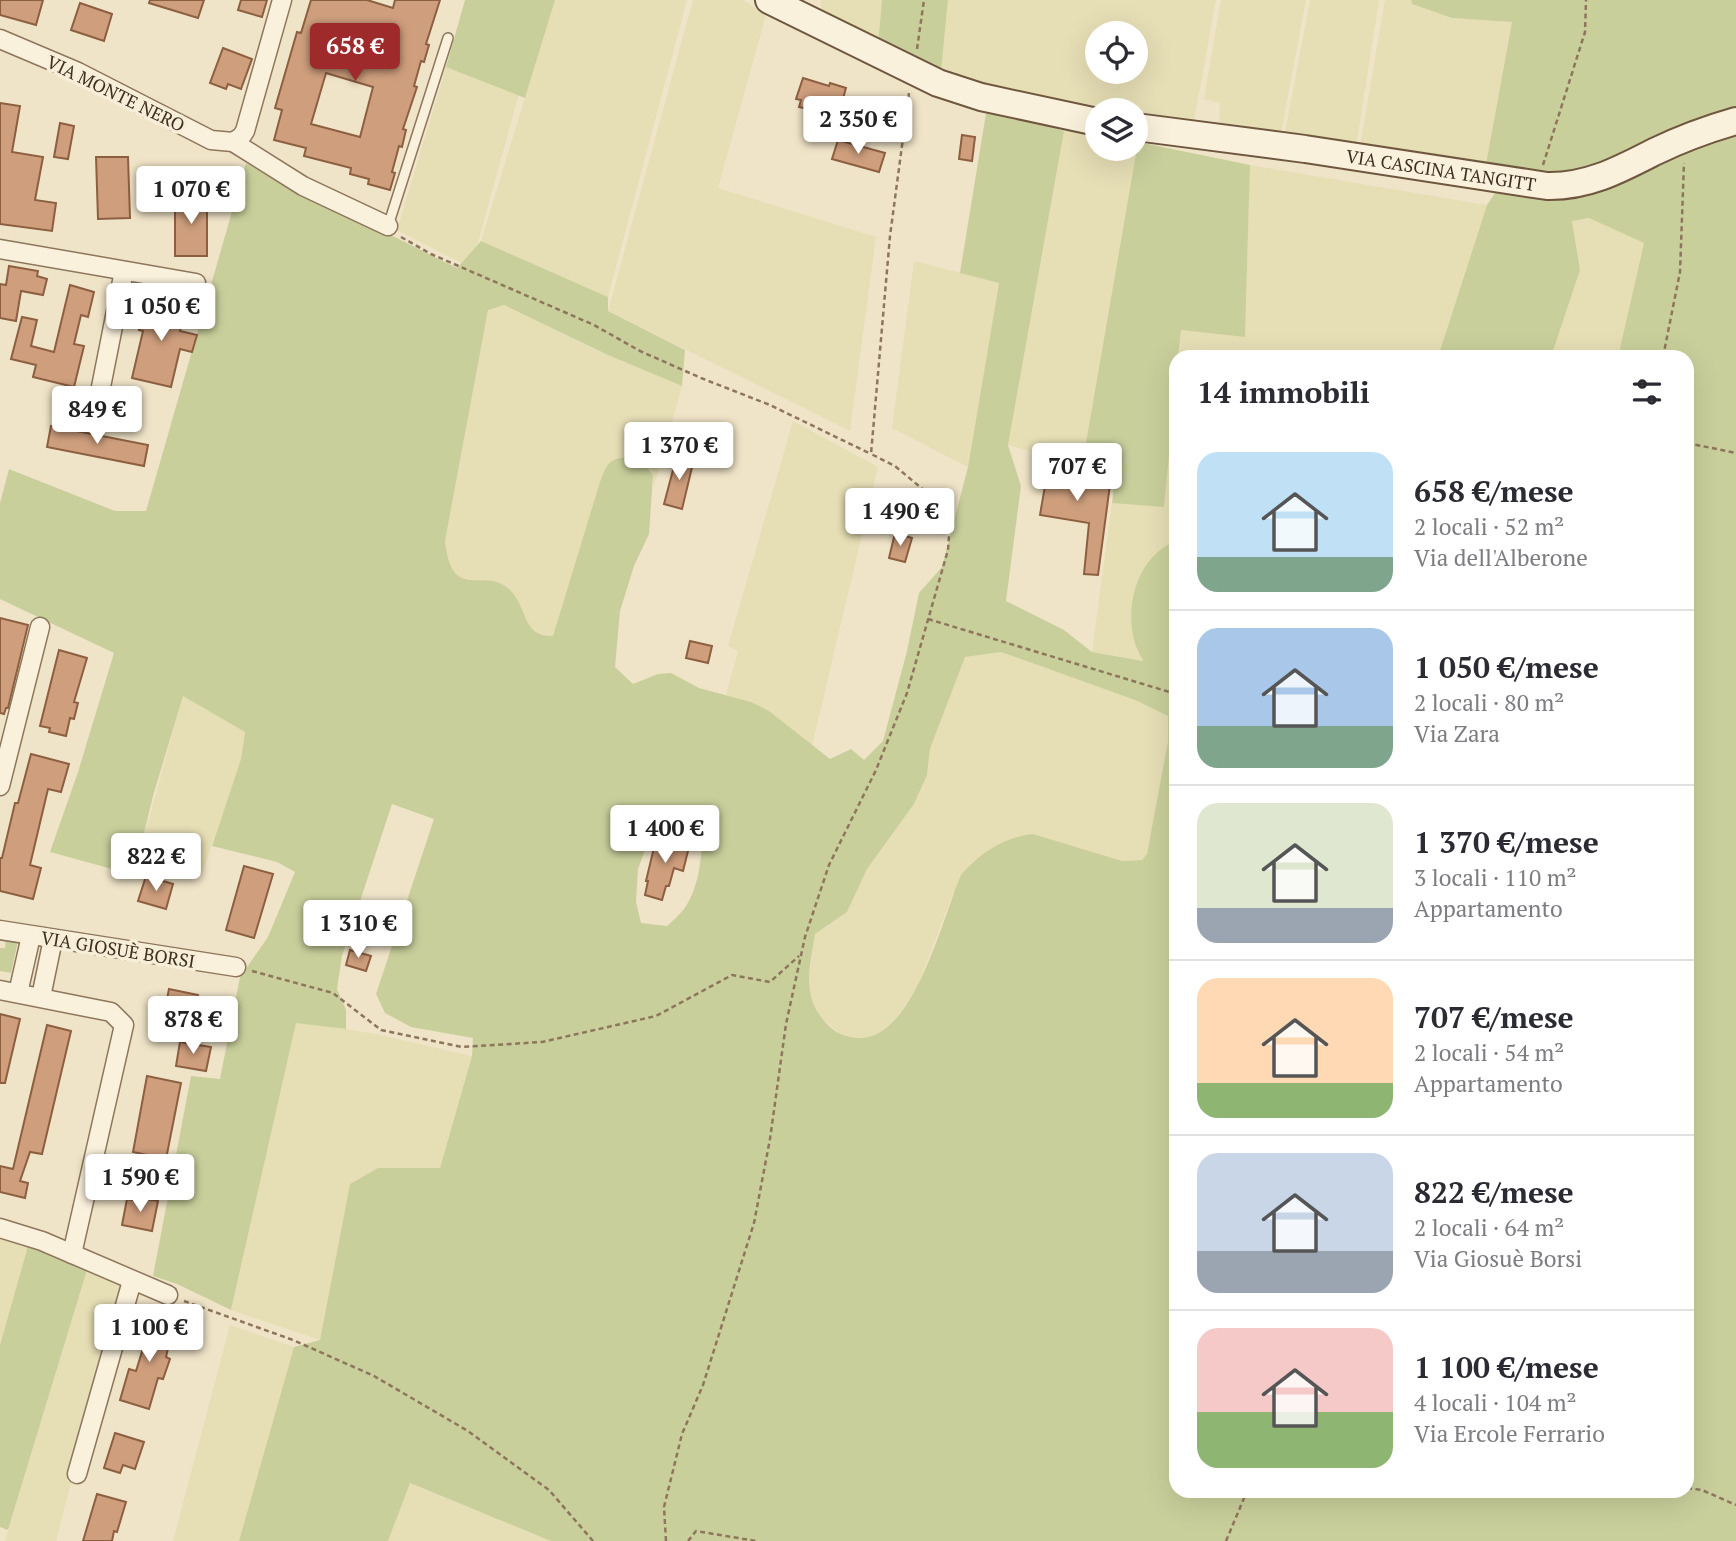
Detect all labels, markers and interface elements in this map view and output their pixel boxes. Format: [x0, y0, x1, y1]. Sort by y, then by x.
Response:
map controls [1085, 21, 1148, 161]
button: locate [1085, 21, 1148, 84]
pin: 658 € [306, 24, 404, 83]
text: 658 € [326, 30, 384, 61]
street label: VIA MONTE NERO [43, 49, 189, 137]
pin: 2 350 € [793, 96, 923, 156]
button: layers [1085, 98, 1148, 161]
text: 2 350 € [819, 103, 897, 134]
street label: VIA CASCINA TANGITT [1344, 143, 1538, 196]
pin: 1 070 € [126, 166, 256, 226]
text: 1 070 € [152, 173, 230, 204]
pin: 1 050 € [96, 284, 226, 343]
text: 1 050 € [122, 290, 200, 321]
text: 14 immobili [1197, 372, 1370, 412]
icon: filters [1628, 373, 1666, 411]
pin: 849 € [48, 386, 146, 446]
text: 849 € [68, 393, 126, 424]
pin: 1 370 € [614, 422, 744, 482]
text: 1 370 € [640, 429, 718, 460]
pin: 707 € [1028, 444, 1126, 503]
text: 707 € [1048, 450, 1106, 481]
text: 658 €/mese [1414, 471, 1574, 511]
icon: home [1253, 480, 1337, 564]
pin: 1 490 € [835, 489, 965, 548]
text: 1 490 € [861, 495, 939, 526]
text: 2 locali · 52 m² [1414, 511, 1564, 542]
text: Via dell'Alberone [1414, 542, 1588, 573]
text: 1 050 €/mese [1414, 647, 1599, 687]
icon: home [1253, 656, 1337, 740]
text: 2 locali · 80 m² [1414, 687, 1564, 718]
text: Via Zara [1414, 718, 1500, 749]
pin: 1 400 € [600, 806, 730, 865]
text: 1 400 € [626, 812, 704, 843]
text: 1 370 €/mese [1414, 822, 1599, 862]
icon: home [1253, 831, 1337, 915]
pin: 822 € [107, 834, 205, 893]
text: 822 € [127, 840, 185, 871]
text: 3 locali · 110 m² [1414, 862, 1577, 893]
text: Appartamento [1414, 893, 1563, 924]
pin: 1 310 € [293, 900, 423, 960]
text: 1 310 € [319, 907, 397, 938]
street label: VIA GIOSUÈ BORSI [39, 925, 197, 973]
pin: 878 € [144, 996, 242, 1056]
text: 707 €/mese [1414, 997, 1574, 1037]
text: 878 € [164, 1003, 222, 1034]
icon: home [1253, 1006, 1337, 1090]
text: 2 locali · 54 m² [1414, 1037, 1564, 1068]
text: Appartamento [1414, 1068, 1563, 1099]
pin: 1 590 € [75, 1154, 205, 1214]
text: 1 590 € [101, 1161, 179, 1192]
text: 822 €/mese [1414, 1172, 1574, 1212]
icon: home [1253, 1181, 1337, 1265]
text: 2 locali · 64 m² [1414, 1212, 1564, 1243]
text: Via Giosuè Borsi [1414, 1243, 1582, 1274]
pin: 1 100 € [84, 1304, 214, 1364]
text: 1 100 € [110, 1311, 188, 1342]
text: 1 100 €/mese [1414, 1347, 1599, 1387]
icon: home [1253, 1356, 1337, 1440]
text: 4 locali · 104 m² [1414, 1387, 1577, 1418]
text: Via Ercole Ferrario [1414, 1418, 1605, 1449]

